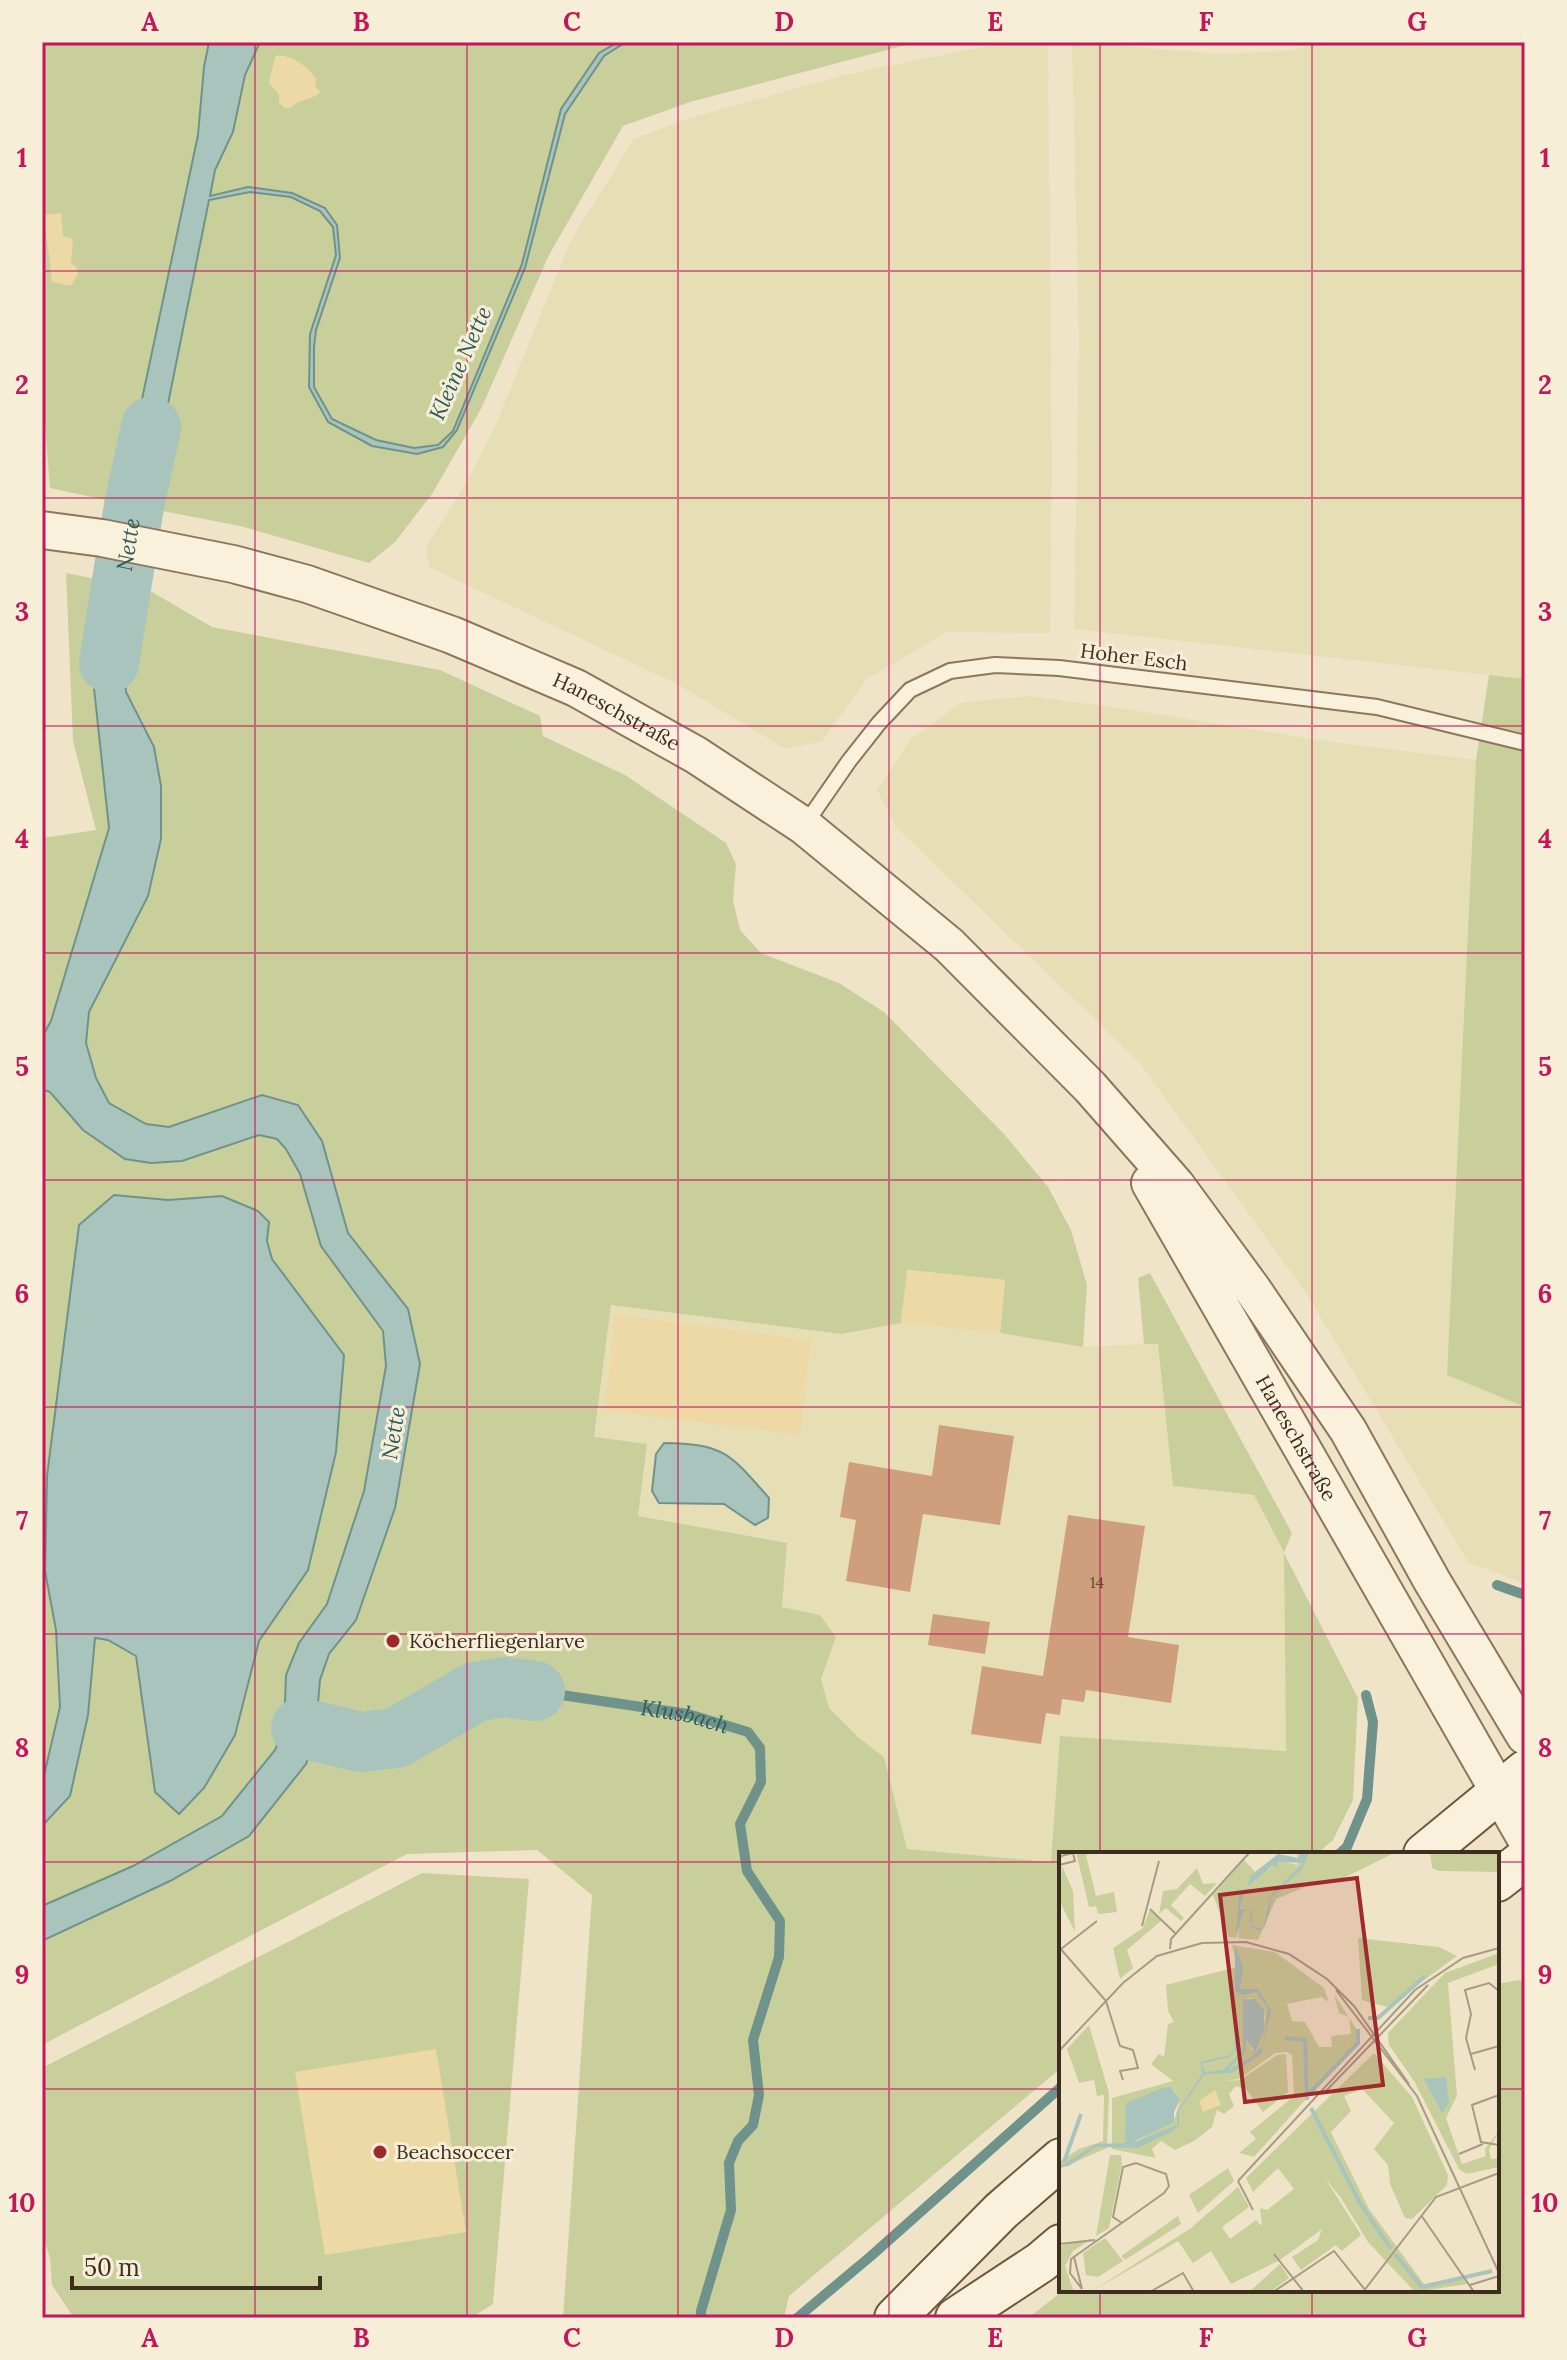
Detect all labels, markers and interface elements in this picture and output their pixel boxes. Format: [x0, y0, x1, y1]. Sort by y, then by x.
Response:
text: A [141, 5, 159, 38]
text: B [352, 5, 370, 38]
text: C [563, 5, 581, 38]
text: D [774, 5, 794, 38]
text: E [987, 5, 1003, 38]
text: F [1199, 5, 1214, 38]
text: G [1407, 5, 1427, 38]
text: 1 [17, 141, 27, 174]
text: 1 [1540, 141, 1550, 174]
water label: Kleine Nette [422, 302, 498, 424]
text: 2 [15, 368, 29, 401]
text: 2 [1538, 368, 1552, 401]
water label: Nette [110, 516, 146, 573]
text: 3 [15, 595, 29, 628]
text: 3 [1538, 595, 1552, 628]
street label: Hoher Esch [1079, 638, 1189, 675]
street label: Haneschstraße [549, 667, 685, 756]
text: 4 [15, 822, 29, 855]
text: 4 [1538, 822, 1552, 855]
text: 5 [15, 1050, 29, 1083]
text: 5 [1538, 1050, 1552, 1083]
text: 6 [15, 1277, 29, 1310]
text: 6 [1538, 1277, 1552, 1310]
street label: Haneschstraße [1251, 1370, 1343, 1505]
water label: Nette [375, 1404, 411, 1462]
text: 7 [16, 1504, 28, 1537]
text: 7 [1539, 1504, 1551, 1537]
house number: 14 [1090, 1572, 1105, 1592]
place label: Köcherfliegenlarve [409, 1628, 585, 1653]
marker: Köcherfliegenlarve [384, 1632, 402, 1650]
water label: Klusbach [639, 1693, 733, 1740]
text: 8 [15, 1731, 29, 1764]
text: 8 [1538, 1731, 1552, 1764]
inset map [1059, 1852, 1499, 2292]
text: 9 [15, 1958, 29, 1991]
text: 9 [1538, 1958, 1552, 1991]
place label: Beachsoccer [396, 2139, 514, 2164]
marker: Beachsoccer [371, 2143, 389, 2161]
text: 10 [8, 2186, 36, 2219]
text: 10 [1531, 2186, 1559, 2219]
scale bar [72, 2240, 320, 2290]
text: 50 m [84, 2252, 140, 2283]
text: A [141, 2321, 159, 2354]
text: B [352, 2321, 370, 2354]
text: C [563, 2321, 581, 2354]
text: D [774, 2321, 794, 2354]
text: E [987, 2321, 1003, 2354]
text: F [1199, 2321, 1214, 2354]
text: G [1407, 2321, 1427, 2354]

